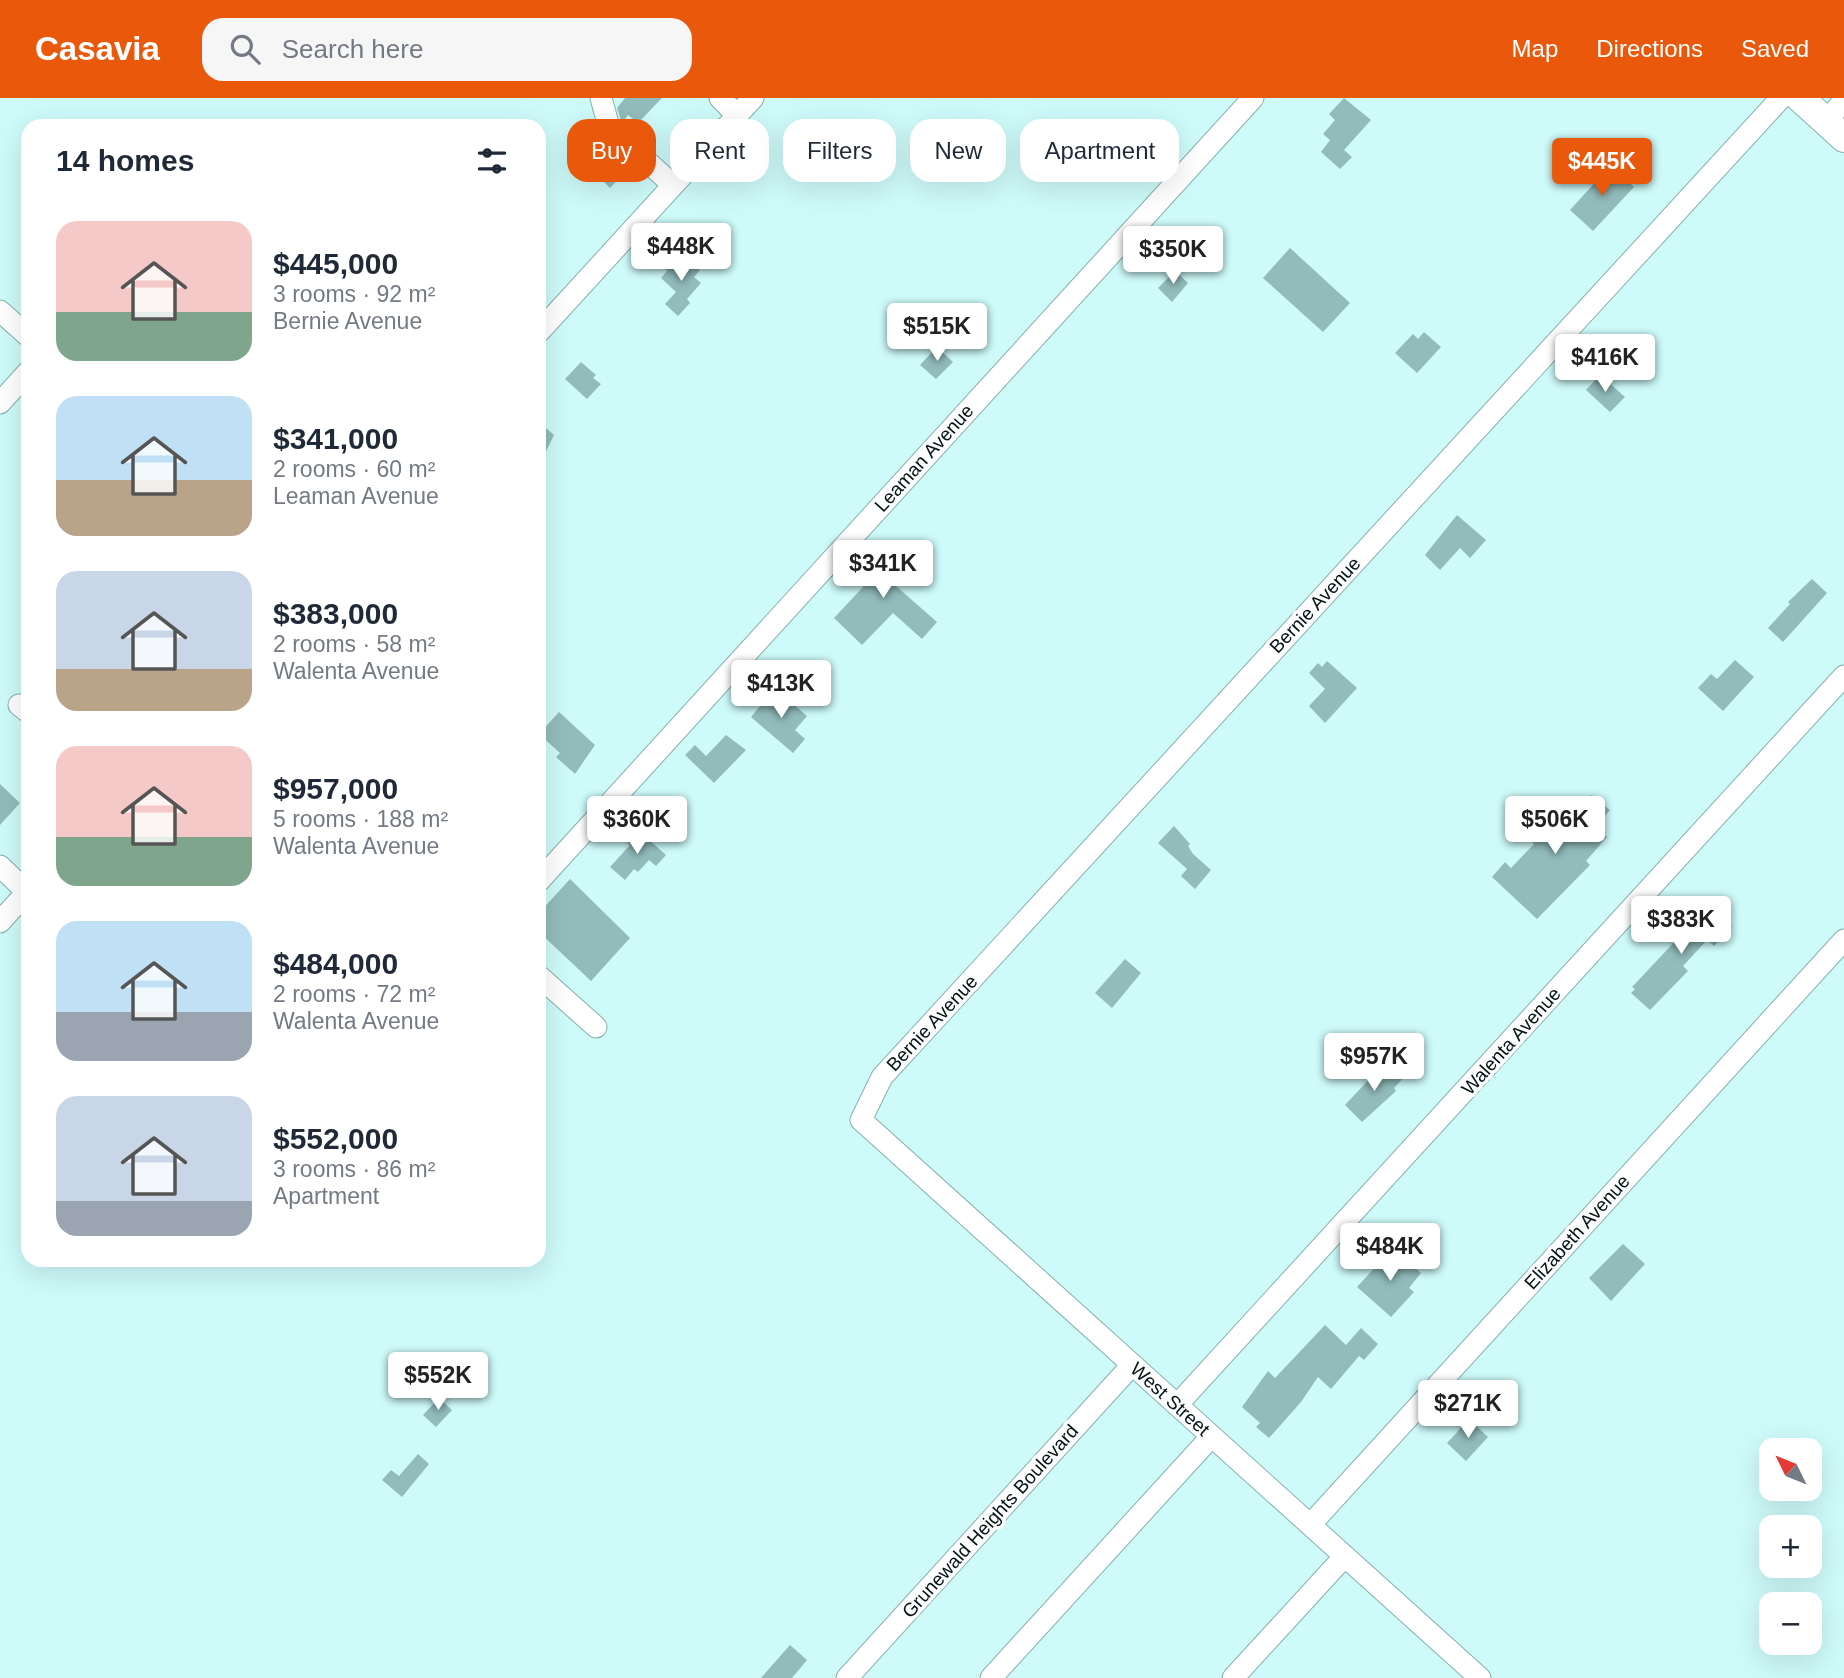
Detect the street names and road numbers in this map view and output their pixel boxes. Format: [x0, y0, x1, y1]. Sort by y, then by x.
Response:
street label: Leaman Avenue [870, 400, 978, 516]
street label: Bernie Avenue [1265, 553, 1365, 657]
street label: Bernie Avenue [882, 971, 982, 1075]
street label: Walenta Avenue [1457, 983, 1565, 1099]
street label: Elizabeth Avenue [1520, 1171, 1634, 1293]
street label: West Street [1126, 1358, 1214, 1440]
street label: Grunewald Heights Boulevard [898, 1420, 1082, 1622]

